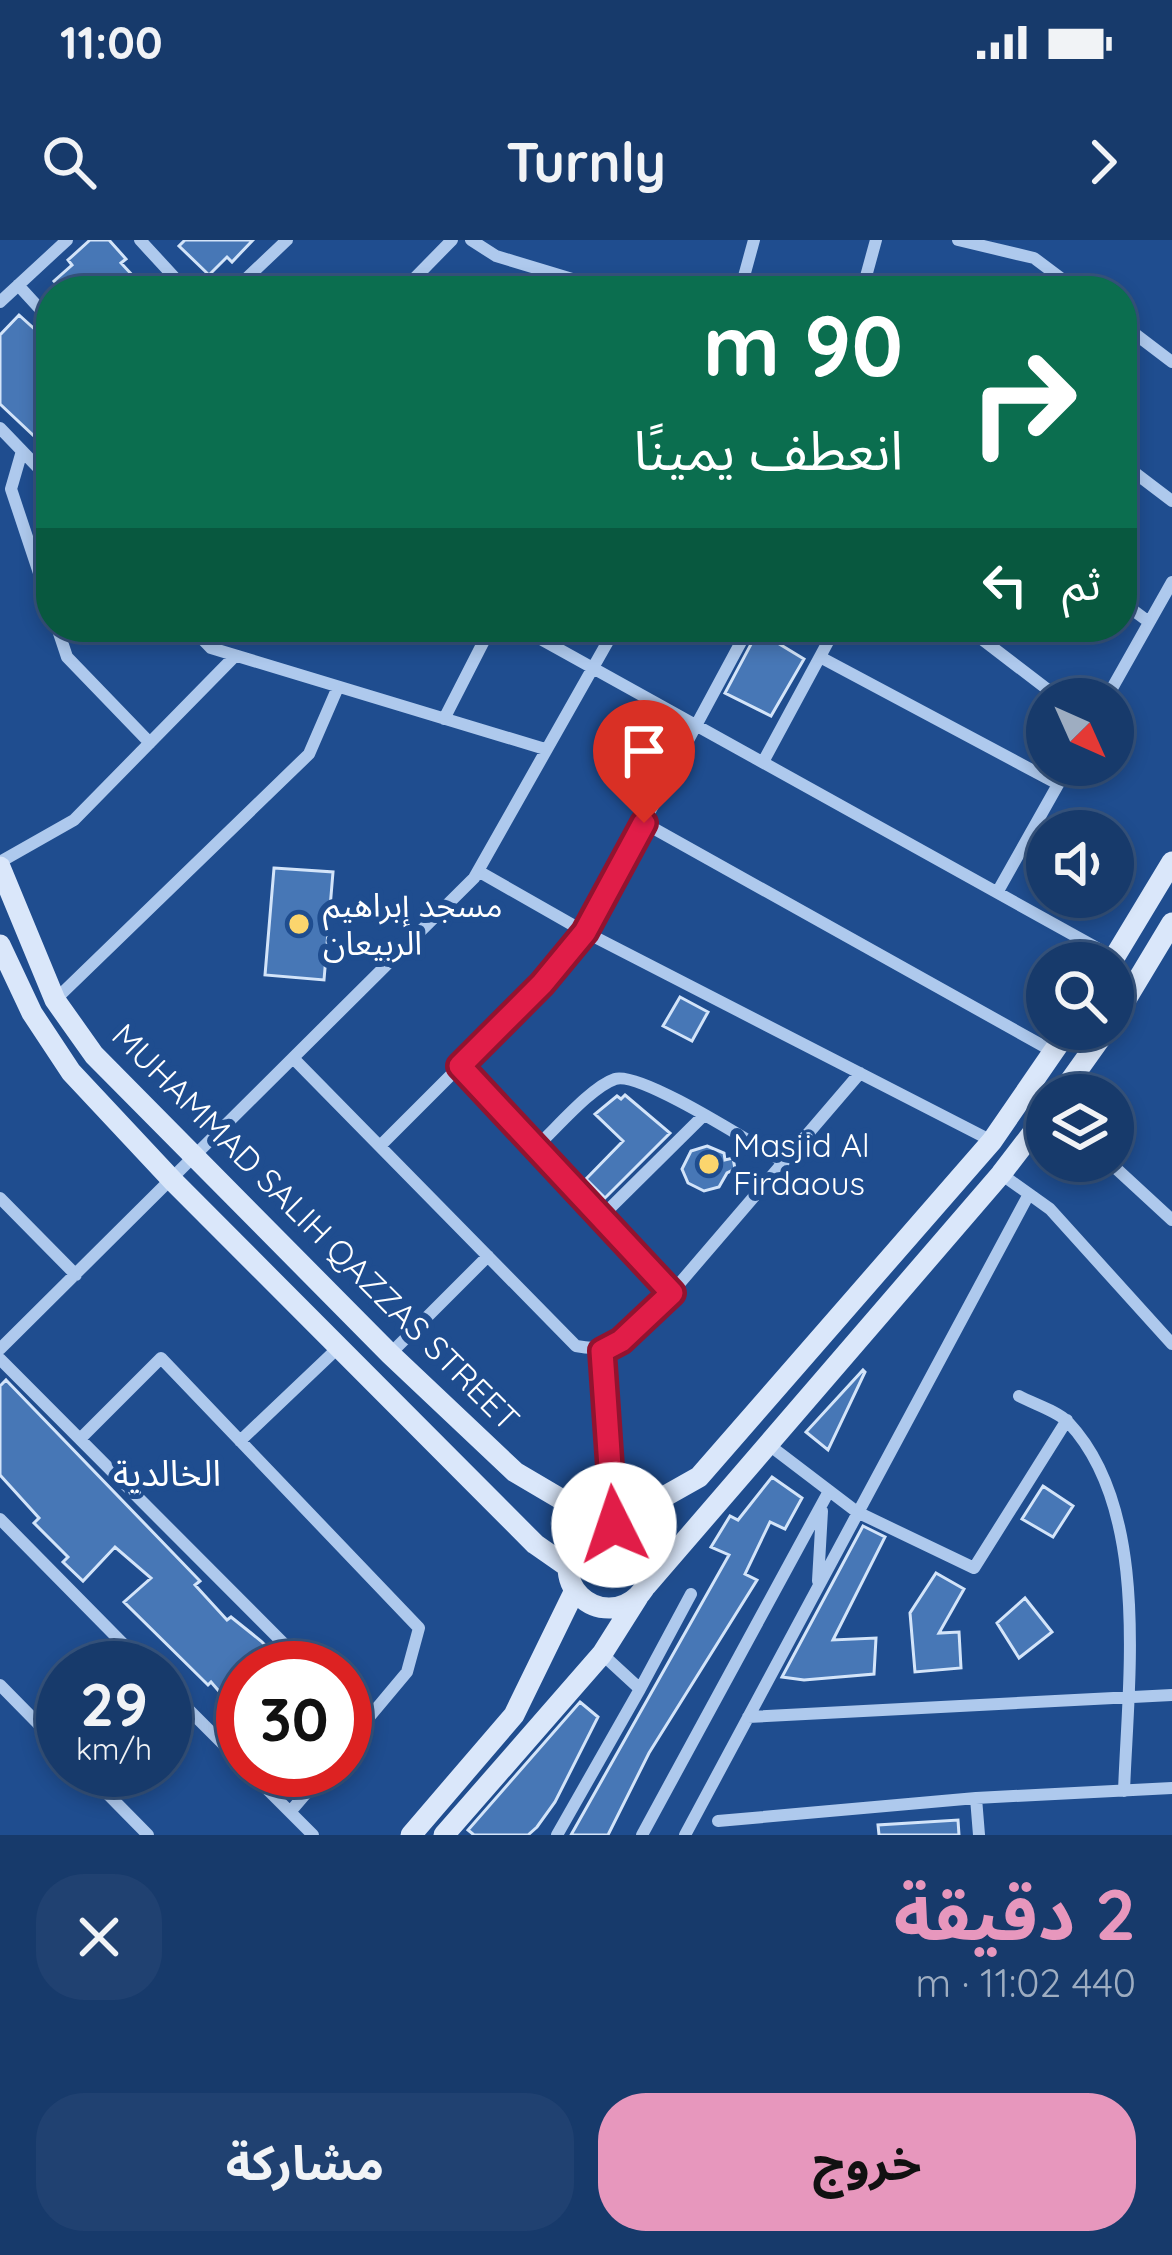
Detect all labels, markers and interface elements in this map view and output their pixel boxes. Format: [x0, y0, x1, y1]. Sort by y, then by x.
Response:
text: 11:00 [60, 14, 163, 70]
text: Turnly [506, 128, 666, 196]
icon: search [36, 129, 102, 195]
icon: forward [1070, 129, 1136, 195]
text: 90 m [703, 292, 903, 397]
icon: right [945, 324, 1101, 480]
text: انعطف يمينًا [633, 416, 903, 484]
icon: left [972, 552, 1038, 618]
text: ثم [1062, 555, 1101, 611]
north arrow [1026, 678, 1134, 786]
map controls [1026, 678, 1134, 1182]
pin [593, 700, 695, 823]
icon: arrive [611, 718, 677, 784]
button: sound [1026, 810, 1134, 918]
place label: مسجد إبراهيم الربيعان [323, 884, 503, 963]
marker: مسجد إبراهيم الربيعان [286, 911, 312, 937]
button: search [1026, 942, 1134, 1050]
street label: MUHAMMAD SALIH QAZZAS STREET [104, 1014, 529, 1439]
button: layers [1026, 1074, 1134, 1182]
place label: Masjid Al Firdaous [733, 1124, 870, 1203]
marker: Masjid Al Firdaous [696, 1151, 722, 1177]
district label: الخالدية [113, 1450, 221, 1495]
position arrow [551, 1462, 677, 1588]
speed limit sign: 30 [216, 1641, 372, 1797]
text: 29 [80, 1666, 148, 1741]
text: km/h [76, 1730, 152, 1768]
text: 2 دقيقة [894, 1868, 1136, 1958]
button: close [36, 1874, 162, 2000]
text: 440 m · 11:02 [916, 1958, 1136, 2007]
button: مشاركة [36, 2093, 574, 2231]
button: خروج [598, 2093, 1136, 2231]

